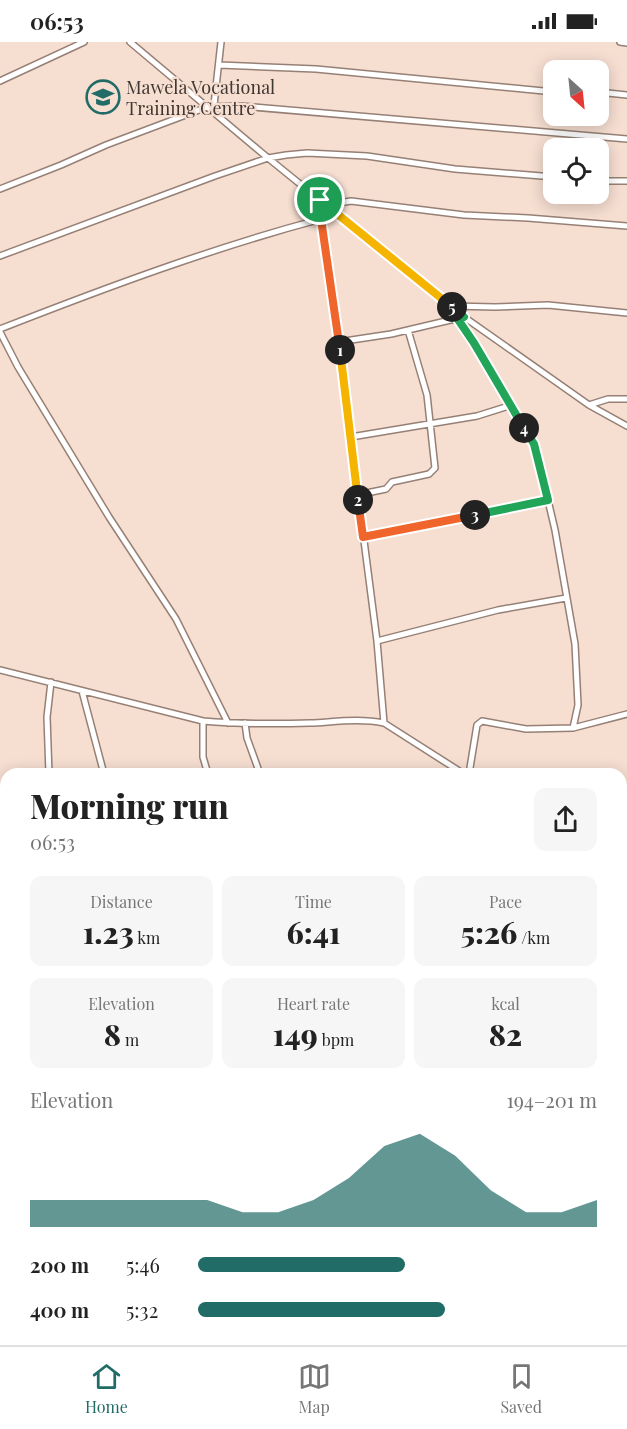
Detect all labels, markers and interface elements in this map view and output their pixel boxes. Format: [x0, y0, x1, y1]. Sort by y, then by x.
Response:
text: 06:53 [30, 6, 84, 36]
north arrow [543, 60, 609, 126]
map controls [543, 60, 609, 204]
place label: Mawela Vocational Training Centre [126, 75, 275, 120]
school or university icon: Mawela Vocational Training Centre [85, 79, 121, 115]
button: locate [543, 138, 609, 204]
pin [294, 174, 345, 225]
icon: arrive [303, 183, 336, 216]
pin: 5 [437, 292, 467, 322]
text: 5 [448, 296, 456, 317]
pin: 1 [325, 335, 355, 365]
text: 1 [337, 339, 343, 360]
pin: 4 [509, 413, 539, 443]
text: 4 [520, 417, 528, 438]
pin: 2 [343, 485, 373, 515]
text: 2 [354, 489, 362, 510]
pin: 3 [460, 500, 490, 530]
text: 3 [471, 504, 479, 525]
text: Morning run [30, 783, 229, 827]
button: share [534, 788, 597, 851]
text: 06:53 [30, 828, 75, 855]
text: Distance [90, 891, 153, 912]
text: Time [295, 891, 332, 912]
text: Pace [489, 891, 522, 912]
text: 1.23 [83, 912, 134, 952]
text: 6:41 [286, 912, 341, 952]
text: 5:26 [461, 912, 517, 952]
text: km [134, 927, 160, 948]
text: /km [517, 927, 550, 948]
text: Elevation [88, 993, 155, 1014]
text: Heart rate [277, 993, 350, 1014]
text: kcal [491, 993, 520, 1014]
text: 8 [104, 1014, 121, 1054]
text: 149 [273, 1014, 318, 1054]
text: 82 [489, 1014, 522, 1054]
text: m [121, 1029, 139, 1050]
text: bpm [318, 1029, 354, 1050]
text: Elevation [30, 1086, 113, 1113]
text: 194–201 m [506, 1086, 597, 1113]
text: 200 m [30, 1251, 89, 1278]
text: 5:46 [126, 1251, 160, 1278]
text: 400 m [30, 1296, 89, 1323]
text: 5:32 [126, 1296, 158, 1323]
tab: Home [85, 1360, 128, 1417]
tab: Map [298, 1360, 331, 1417]
tab: Saved [500, 1360, 542, 1417]

